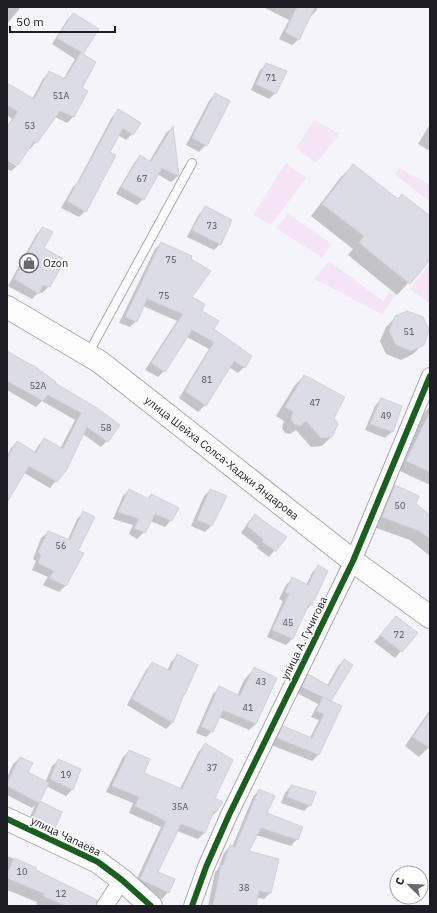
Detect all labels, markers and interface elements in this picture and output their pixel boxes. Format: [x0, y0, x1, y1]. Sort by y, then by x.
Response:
scale bar [10, 8, 115, 34]
text: 50 m [16, 14, 44, 29]
house number: 71 [266, 72, 276, 83]
house number: 51А [53, 90, 70, 101]
house number: 53 [25, 120, 35, 131]
house number: 67 [137, 173, 147, 184]
house number: 73 [207, 220, 217, 231]
shop icon: Ozon [18, 252, 40, 274]
house number: 75 [166, 254, 176, 265]
place label: Ozon [43, 256, 68, 270]
house number: 75 [159, 290, 169, 301]
house number: 51 [404, 326, 414, 337]
house number: 81 [202, 374, 212, 385]
house number: 52А [30, 380, 47, 391]
street label: улица Шейха Солса-Хаджи Яндарова [142, 393, 302, 523]
house number: 47 [310, 397, 320, 408]
house number: 49 [381, 410, 391, 421]
house number: 58 [101, 422, 111, 433]
house number: 50 [395, 500, 405, 511]
house number: 56 [56, 540, 66, 551]
street label: улица А. Гучигова [278, 594, 330, 682]
house number: 45 [283, 617, 293, 628]
house number: 72 [394, 629, 404, 640]
house number: 43 [256, 676, 266, 687]
house number: 41 [243, 702, 253, 713]
house number: 37 [207, 762, 217, 773]
house number: 19 [61, 769, 71, 780]
house number: 35А [172, 801, 189, 812]
street label: улица Чапаева [29, 813, 103, 859]
north arrow [389, 865, 429, 905]
house number: 10 [17, 866, 27, 877]
text: С [392, 875, 408, 887]
house number: 38 [239, 882, 249, 893]
house number: 12 [56, 888, 66, 899]

